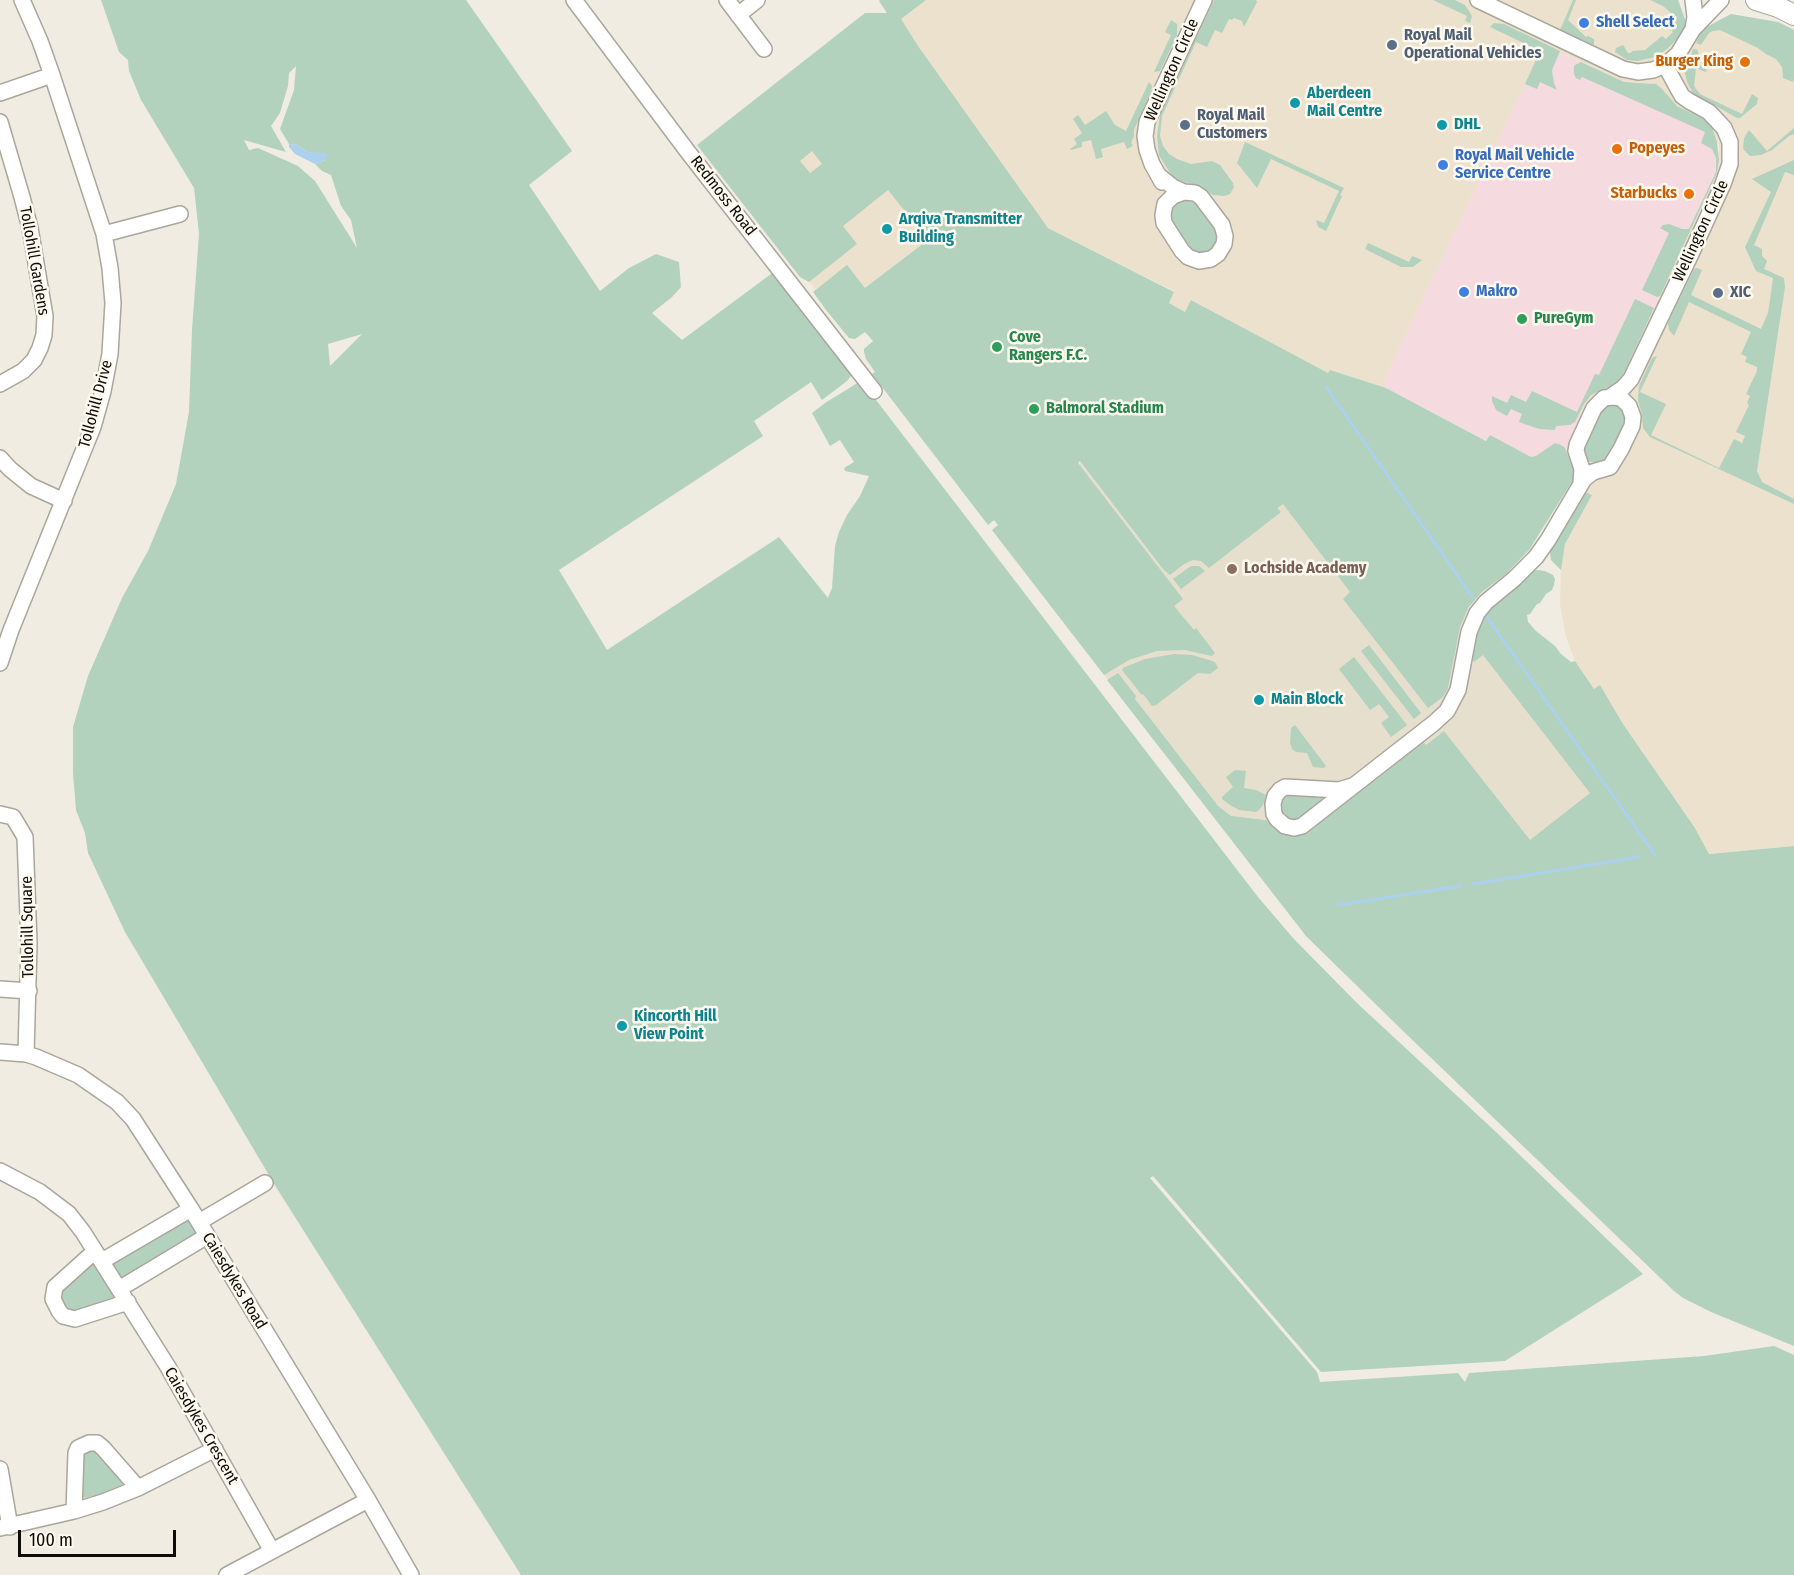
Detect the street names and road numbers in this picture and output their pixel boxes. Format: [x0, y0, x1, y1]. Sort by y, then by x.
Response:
street label: Wellington Circle [1141, 16, 1203, 124]
street label: Redmoss Road [686, 152, 760, 240]
street label: Wellington Circle [1669, 177, 1733, 285]
street label: Tollohill Gardens [15, 205, 53, 317]
street label: Tollohill Drive [75, 358, 117, 450]
street label: Tollohill Square [18, 876, 38, 978]
street label: Caiesdykes Road [198, 1229, 270, 1333]
street label: Caiesdykes Crescent [160, 1364, 242, 1488]

